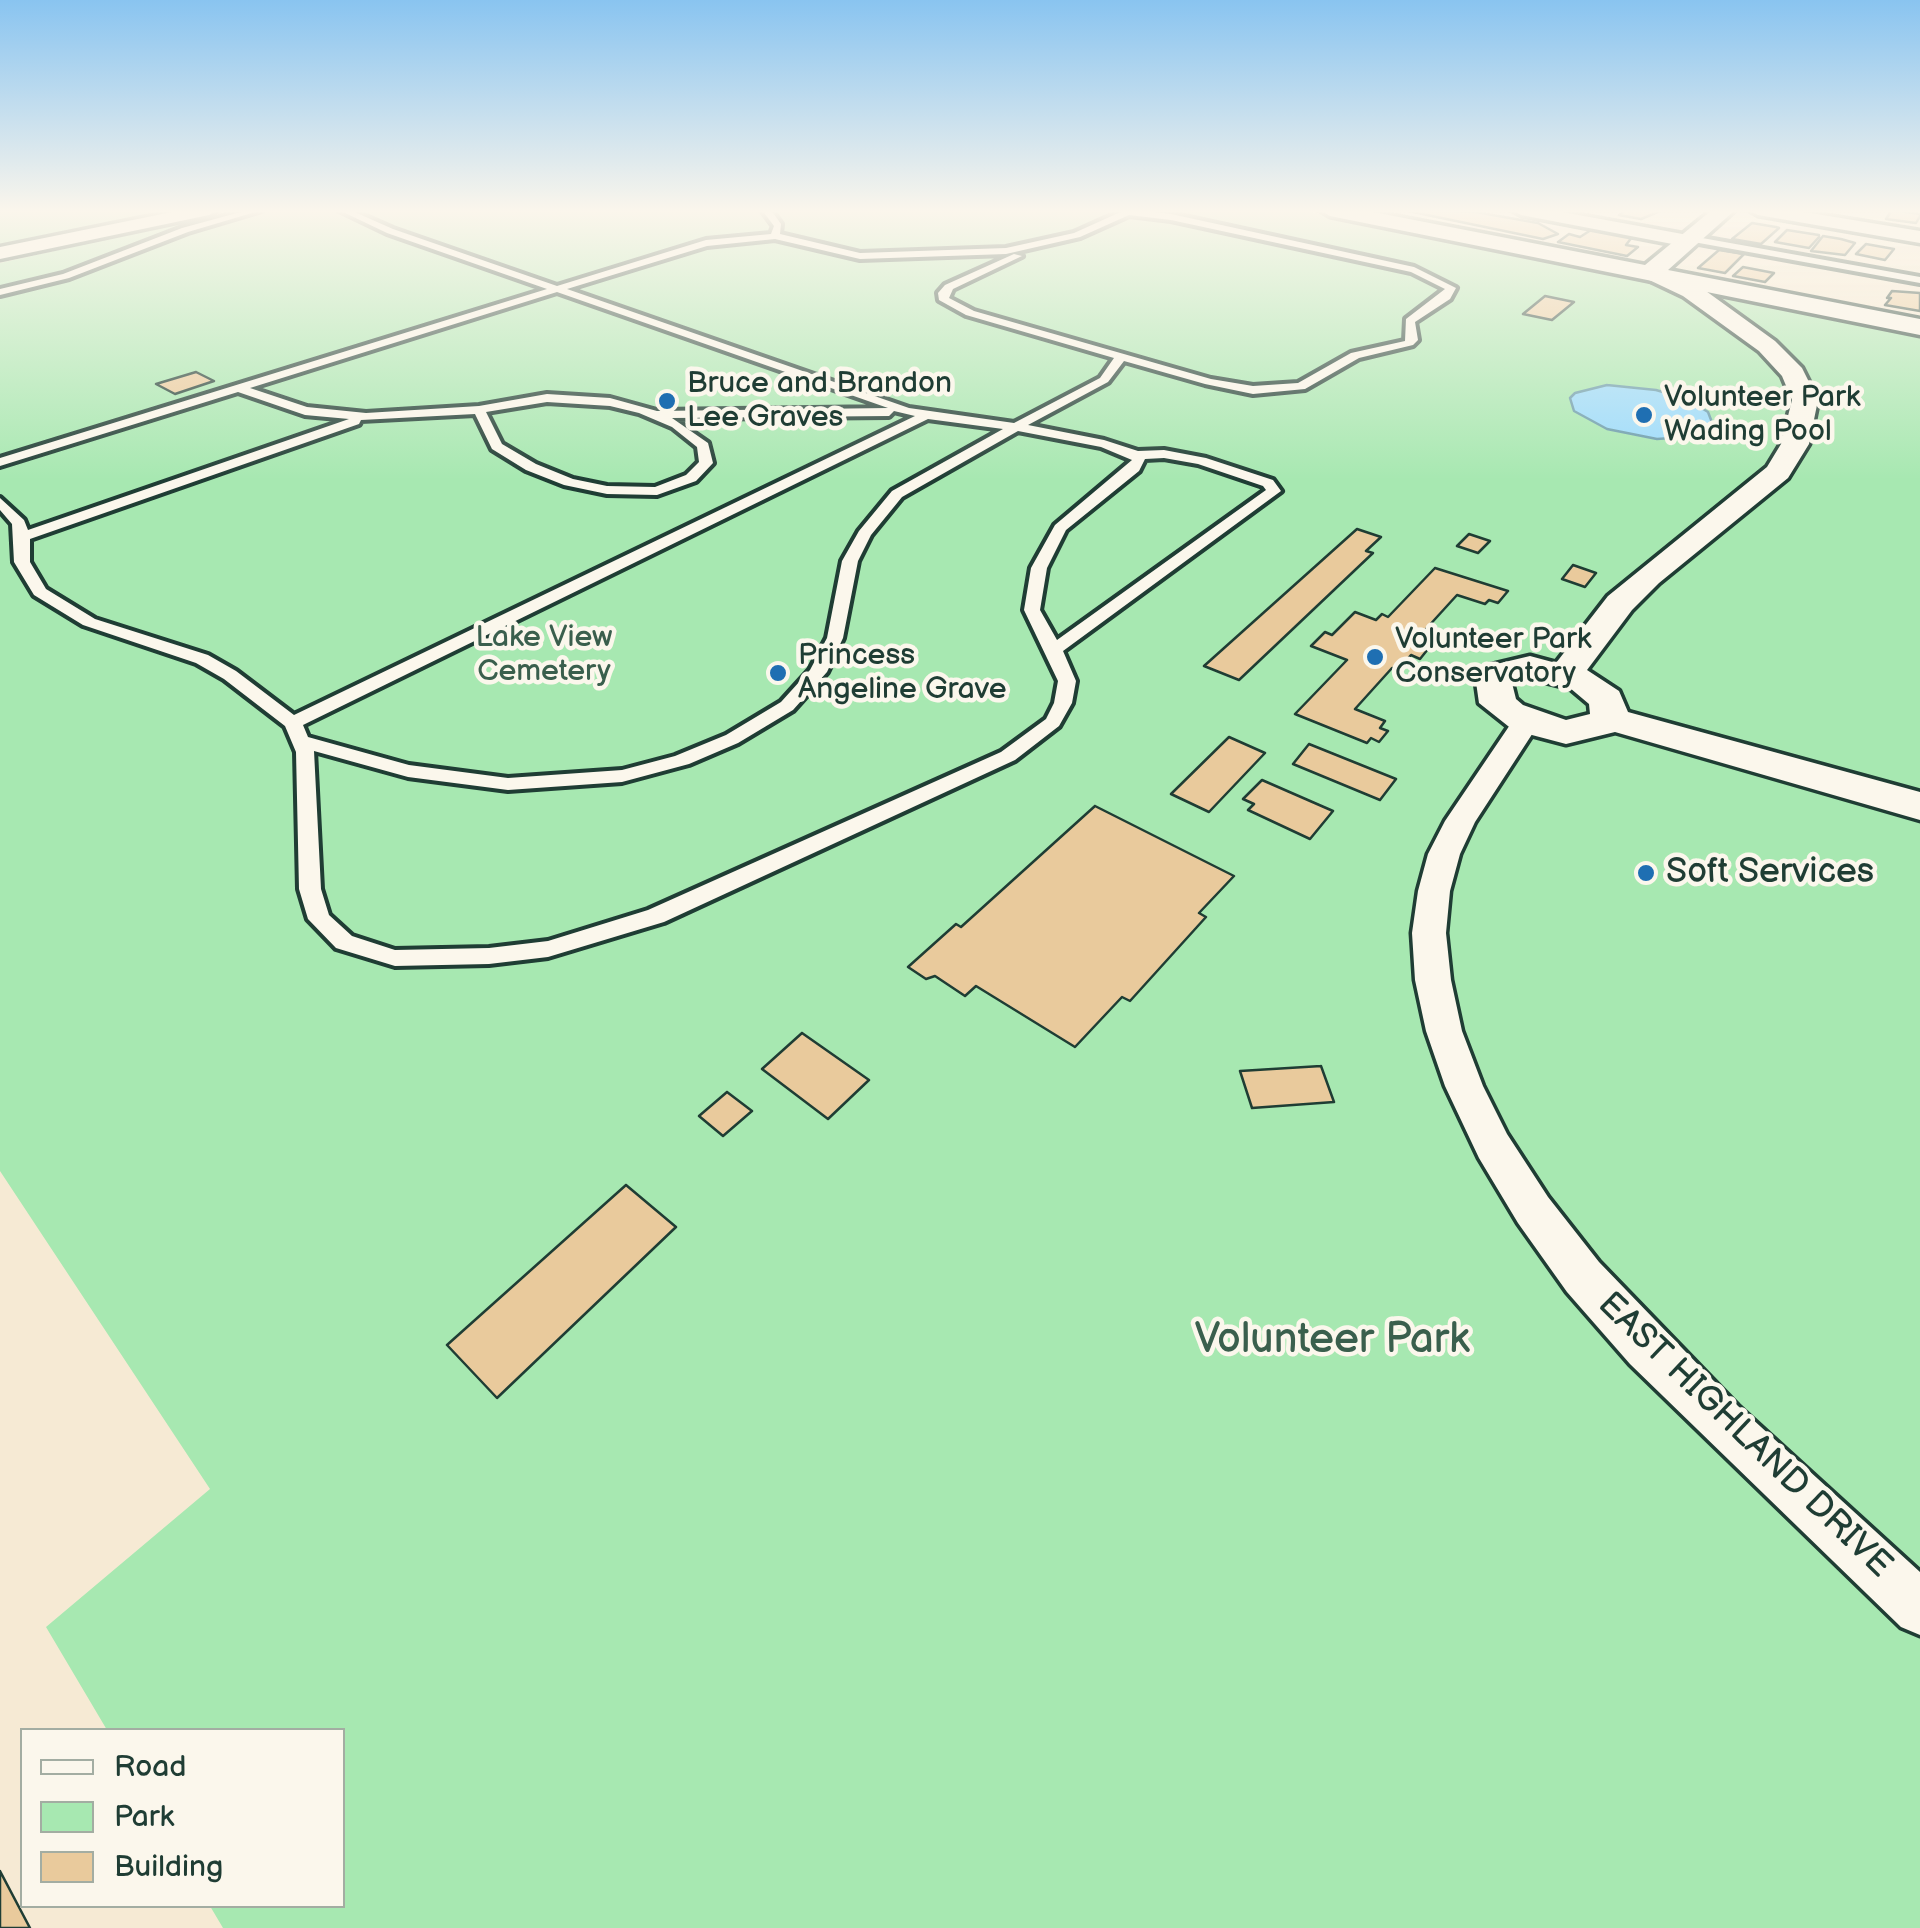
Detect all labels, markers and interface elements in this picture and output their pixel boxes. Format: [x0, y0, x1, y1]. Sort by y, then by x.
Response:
place label: Bruce and Brandon Lee Graves [687, 366, 952, 436]
place label: Volunteer Park Wading Pool [1664, 380, 1861, 450]
marker: Bruce and Brandon Lee Graves [656, 390, 678, 412]
marker: Volunteer Park Wading Pool [1633, 404, 1655, 426]
park label: Lake View Cemetery [476, 620, 612, 690]
place label: Volunteer Park Conservatory [1395, 622, 1592, 692]
place label: Princess Angeline Grave [798, 638, 1006, 708]
marker: Volunteer Park Conservatory [1364, 646, 1386, 668]
marker: Princess Angeline Grave [767, 662, 789, 684]
place label: Soft Services [1666, 852, 1874, 894]
marker: Soft Services [1635, 862, 1657, 884]
street label: EAST HIGHLAND DRIVE [1588, 1285, 1900, 1587]
park label: Volunteer Park [1194, 1316, 1470, 1366]
legend [20, 1728, 345, 1908]
text: Road [114, 1749, 187, 1785]
text: Park [114, 1799, 174, 1835]
text: Building [114, 1849, 223, 1885]

